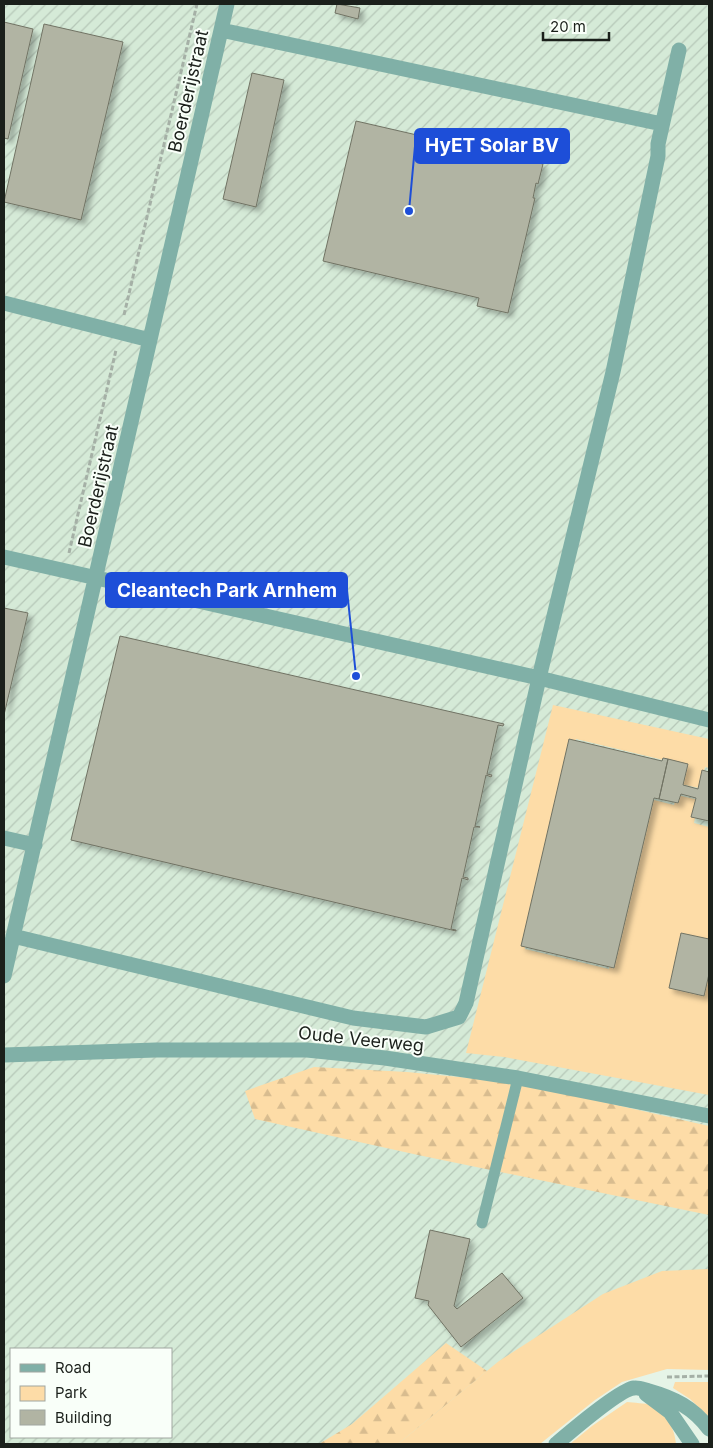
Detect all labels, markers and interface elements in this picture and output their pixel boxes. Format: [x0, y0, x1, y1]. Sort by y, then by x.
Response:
scale bar [543, 10, 609, 42]
text: 20 m [550, 17, 586, 36]
street label: Boerderijstraat [164, 28, 212, 154]
callout: HyET Solar BV [415, 129, 569, 163]
text: HyET Solar BV [425, 134, 559, 157]
street label: Boerderijstraat [74, 423, 122, 549]
callout: Cleantech Park Arnhem [106, 573, 347, 607]
text: Cleantech Park Arnhem [117, 579, 337, 602]
street label: Oude Veerweg [297, 1022, 425, 1056]
legend [10, 1348, 172, 1438]
text: Road [55, 1358, 91, 1377]
text: Park [55, 1383, 88, 1402]
text: Building [55, 1408, 112, 1427]

